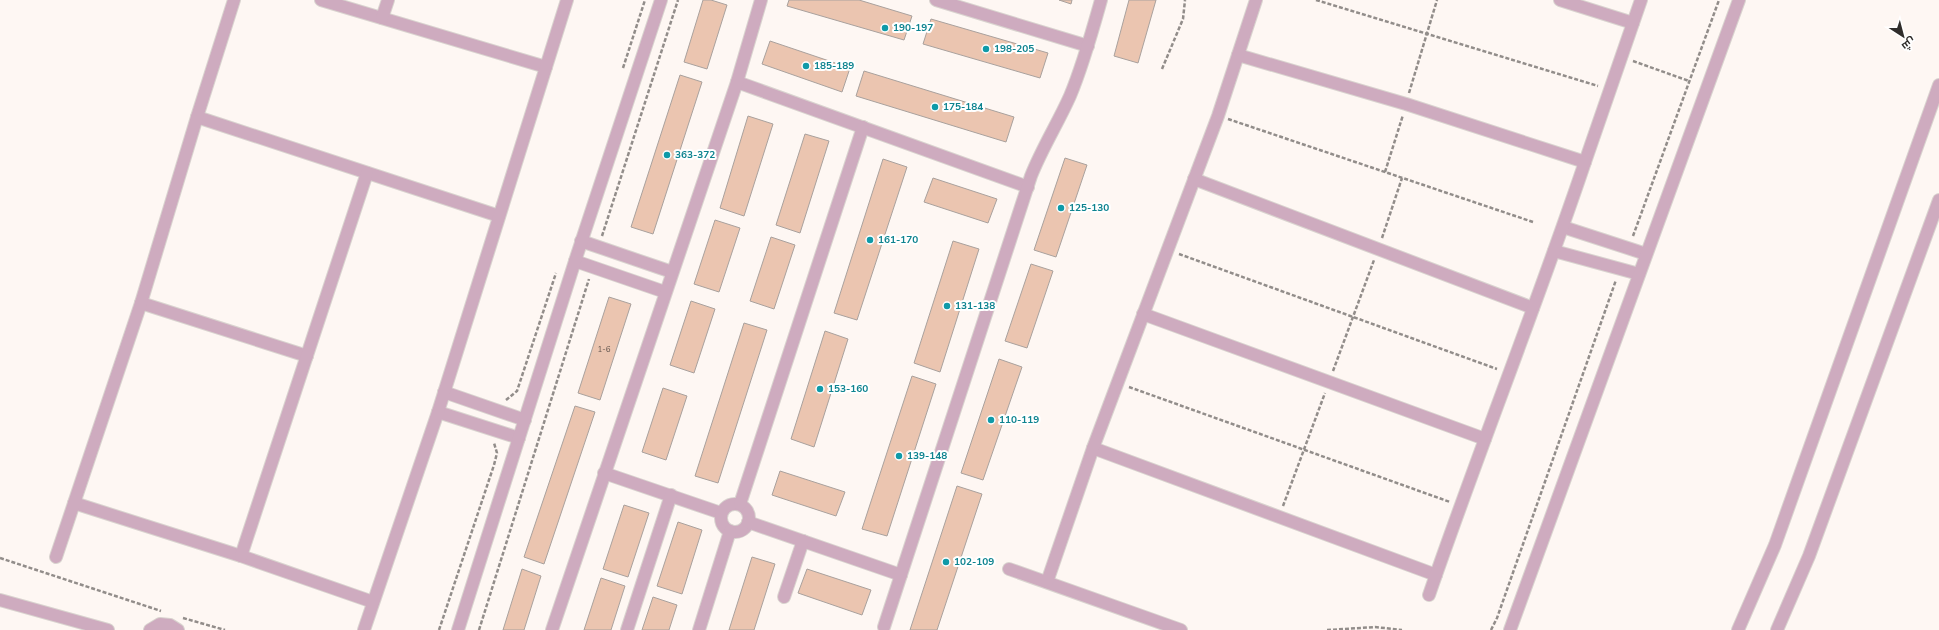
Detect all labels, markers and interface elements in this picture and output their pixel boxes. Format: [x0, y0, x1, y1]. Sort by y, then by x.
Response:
north arrow [1883, 16, 1923, 56]
place label: 190-197 [893, 21, 933, 35]
marker: 190-197 [880, 23, 890, 33]
text: ش [1898, 33, 1919, 54]
place label: 198-205 [994, 42, 1034, 56]
marker: 198-205 [981, 44, 991, 54]
place label: 185-189 [814, 59, 854, 73]
marker: 185-189 [801, 61, 811, 71]
place label: 175-184 [943, 100, 983, 114]
marker: 175-184 [930, 102, 940, 112]
place label: 363-372 [675, 148, 715, 162]
marker: 363-372 [662, 150, 672, 160]
place label: 125-130 [1069, 201, 1109, 215]
marker: 125-130 [1056, 203, 1066, 213]
place label: 161-170 [878, 233, 918, 247]
marker: 161-170 [865, 235, 875, 245]
place label: 131-138 [955, 299, 995, 313]
marker: 131-138 [942, 301, 952, 311]
house number: 1-6 [598, 344, 611, 355]
place label: 153-160 [828, 382, 868, 396]
marker: 153-160 [815, 384, 825, 394]
place label: 110-119 [999, 413, 1039, 427]
marker: 110-119 [986, 415, 996, 425]
place label: 139-148 [907, 449, 947, 463]
marker: 139-148 [894, 451, 904, 461]
place label: 102-109 [954, 555, 994, 569]
marker: 102-109 [941, 557, 951, 567]

